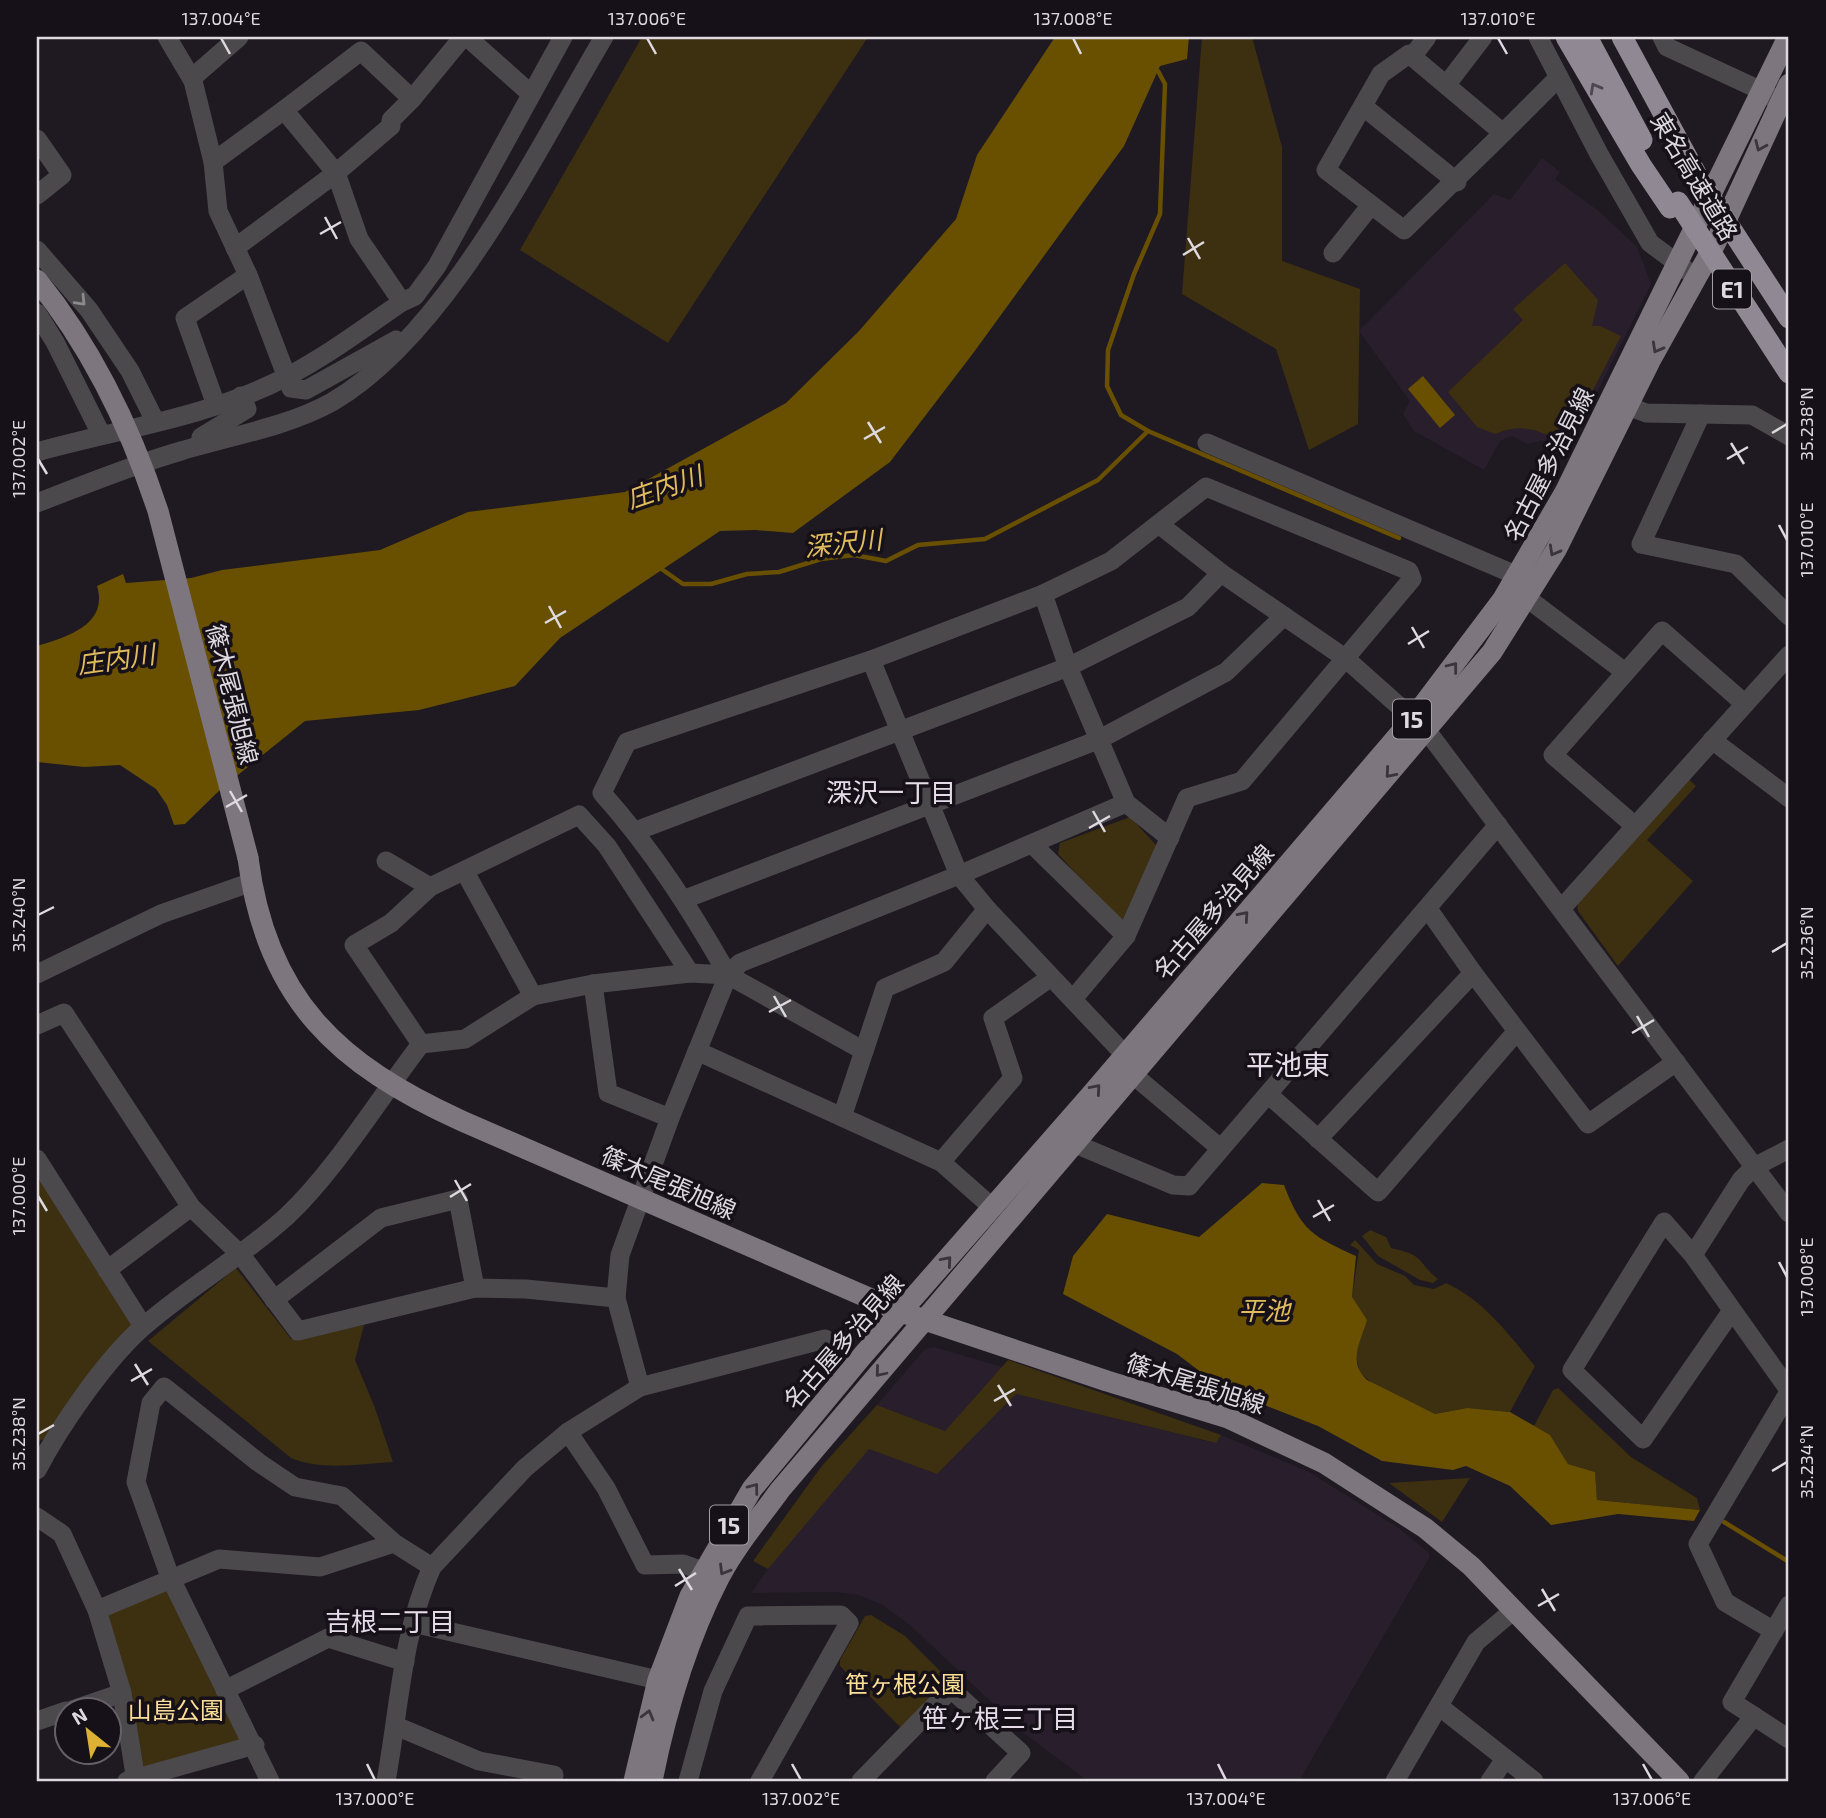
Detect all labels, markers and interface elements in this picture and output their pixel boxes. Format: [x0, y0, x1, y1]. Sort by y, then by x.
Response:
text: 137.004°E [181, 7, 261, 29]
text: 137.006°E [608, 7, 686, 29]
text: 137.008°E [1034, 7, 1112, 29]
text: 137.010°E [1460, 7, 1536, 29]
one-way arrow [1590, 83, 1603, 95]
street label: 東名高速道路 [1645, 107, 1745, 245]
one-way arrow [1754, 138, 1768, 151]
road number: E1 [1713, 270, 1751, 308]
one-way arrow [73, 293, 86, 306]
one-way arrow [1652, 341, 1665, 353]
street label: 名古屋多治見線 [1497, 383, 1599, 545]
text: 35.238°N [1795, 387, 1817, 461]
text: 137.002°E [7, 420, 29, 498]
water label: 庄内川 [622, 458, 709, 513]
text: 137.010°E [1795, 502, 1817, 578]
water label: 深沢川 [803, 522, 886, 561]
one-way arrow [1549, 544, 1563, 556]
street label: 篠木尾張旭線 [202, 621, 264, 767]
water label: 庄内川 [75, 637, 160, 679]
one-way arrow [1444, 662, 1457, 674]
road number: 15 [1393, 699, 1431, 738]
one-way arrow [1386, 764, 1398, 777]
district label: 深沢一丁目 [826, 776, 956, 807]
street label: 名古屋多治見線 [1147, 838, 1279, 984]
text: 35.240°N [7, 877, 29, 953]
text: 35.236°N [1795, 906, 1817, 980]
one-way arrow [1236, 911, 1248, 924]
district label: 平池東 [1246, 1047, 1330, 1081]
one-way arrow [1088, 1084, 1100, 1097]
street label: 篠木尾張旭線 [597, 1139, 741, 1225]
text: 137.000°E [7, 1157, 29, 1235]
text: 137.008°E [1795, 1238, 1817, 1316]
one-way arrow [939, 1256, 951, 1269]
street label: 名古屋多治見線 [777, 1268, 909, 1414]
water label: 平池 [1238, 1294, 1293, 1325]
street label: 篠木尾張旭線 [1123, 1347, 1269, 1419]
one-way arrow [876, 1363, 888, 1376]
text: 35.238°N [7, 1397, 29, 1471]
text: 35.234°N [1795, 1425, 1817, 1499]
one-way arrow [746, 1483, 758, 1495]
road number: 15 [710, 1506, 748, 1544]
one-way arrow [719, 1562, 732, 1575]
district label: 吉根二丁目 [325, 1605, 455, 1636]
park label: 笹ヶ根公園 [845, 1669, 965, 1698]
park label: 山島公園 [128, 1695, 224, 1724]
north arrow [52, 1696, 122, 1766]
text: N [68, 1702, 91, 1729]
district label: 笹ヶ根三丁目 [922, 1702, 1078, 1733]
one-way arrow [640, 1709, 655, 1721]
text: 137.000°E [336, 1787, 414, 1809]
text: 137.002°E [762, 1787, 840, 1809]
text: 137.004°E [1186, 1787, 1266, 1809]
text: 137.006°E [1613, 1787, 1691, 1809]

